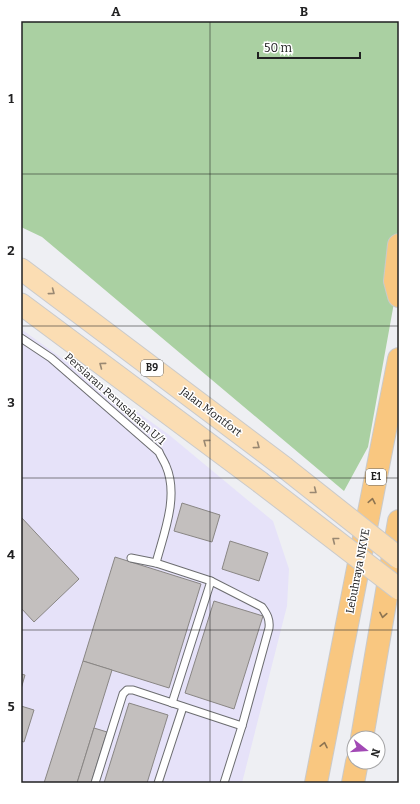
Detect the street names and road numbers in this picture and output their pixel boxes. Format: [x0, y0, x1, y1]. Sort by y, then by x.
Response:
street label: Persiaran Perusahaan U/1 [62, 350, 168, 448]
road number: B9 [141, 360, 163, 376]
street label: Jalan Montfort [177, 384, 244, 439]
road number: E1 [366, 469, 386, 485]
street label: Lebuhraya NKVE [343, 527, 373, 615]

